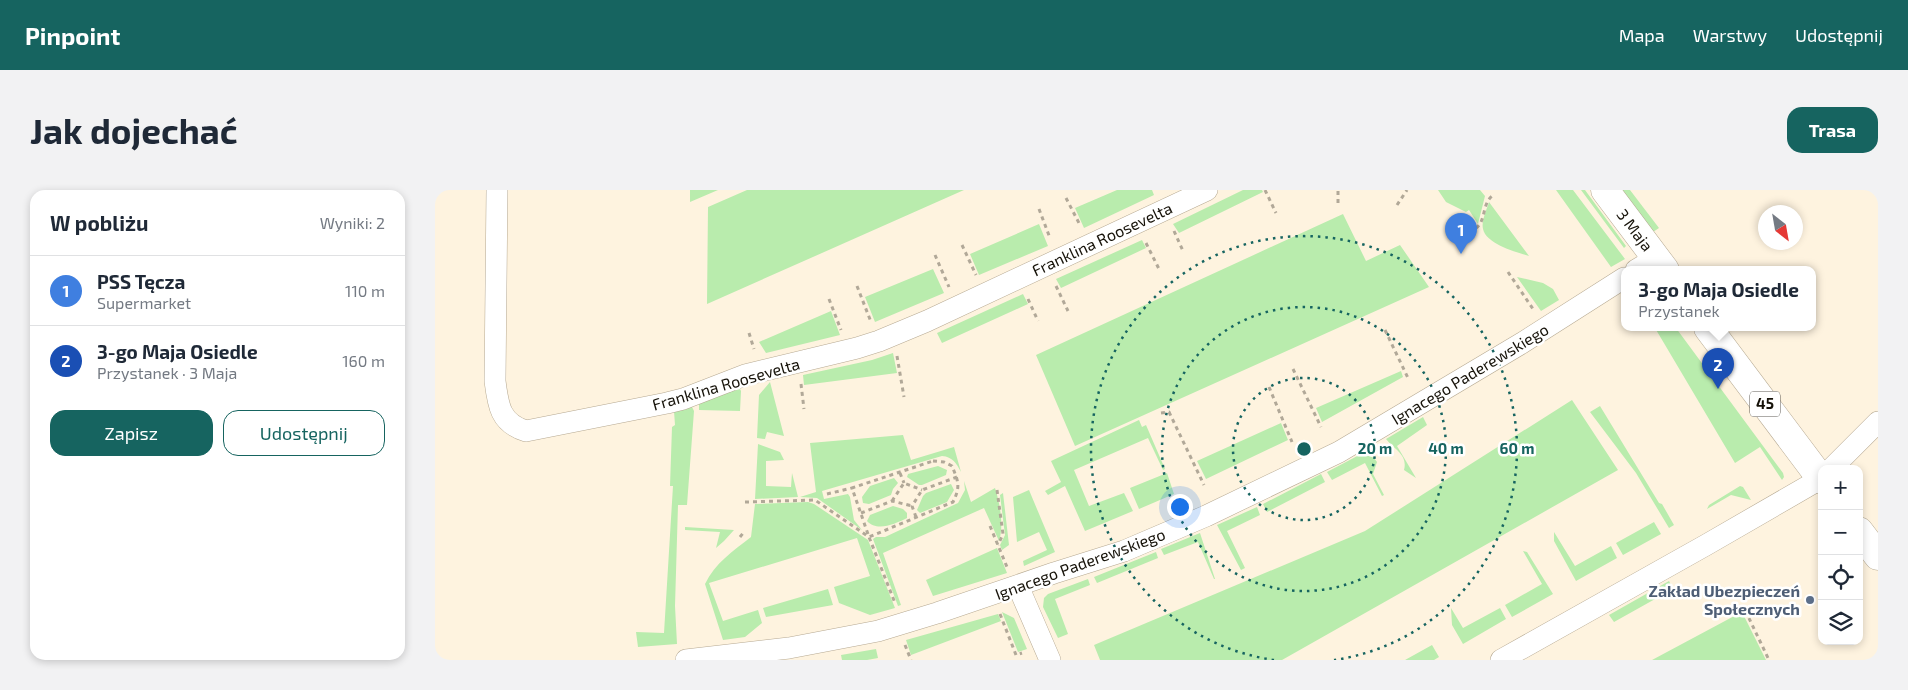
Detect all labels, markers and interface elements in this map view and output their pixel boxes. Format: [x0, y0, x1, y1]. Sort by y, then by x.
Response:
text: Pinpoint [25, 21, 120, 50]
text: Mapa [1619, 24, 1665, 46]
text: Warstwy [1693, 24, 1767, 46]
text: Udostępnij [1795, 24, 1883, 46]
button: Trasa [1787, 107, 1878, 153]
text: Jak dojechać [30, 109, 238, 151]
street label: Franklina Roosevelta [1029, 198, 1175, 279]
street label: 3 Maja [1613, 205, 1657, 255]
north arrow [1758, 205, 1803, 250]
text: W pobliżu [50, 210, 149, 235]
text: Wyniki: 2 [320, 213, 385, 232]
pin: 1 [1445, 213, 1477, 254]
popup [1621, 266, 1816, 331]
text: PSS Tęcza [97, 270, 185, 293]
text: 3-go Maja Osiedle [1638, 278, 1799, 301]
text: 1 [63, 281, 69, 300]
text: 110 m [345, 281, 385, 300]
text: Supermarket [97, 293, 191, 312]
text: Przystanek [1638, 301, 1720, 320]
street label: Ignacego Paderewskiego [1388, 319, 1552, 428]
text: 3-go Maja Osiedle [97, 340, 258, 363]
pin: 2 [1702, 348, 1734, 389]
text: 2 [61, 351, 71, 370]
text: 160 m [342, 351, 385, 370]
street label: Franklina Roosevelta [650, 353, 802, 414]
text: Przystanek · 3 Maja [97, 363, 237, 382]
road number: 45 [1750, 392, 1780, 416]
button: Zapisz [50, 410, 213, 456]
button: Udostępnij [223, 410, 385, 456]
text: 20 m [1358, 439, 1392, 457]
text: 40 m [1428, 439, 1464, 457]
text: 60 m [1500, 439, 1534, 457]
centre of rings [1295, 440, 1313, 458]
map controls [1818, 465, 1863, 645]
button: + [1818, 465, 1863, 510]
your location [1167, 494, 1193, 520]
button: − [1818, 510, 1863, 555]
street label: Ignacego Paderewskiego [992, 524, 1168, 603]
button: locate [1818, 555, 1863, 600]
place label: Zakład Ubezpieczeń Społecznych [1649, 581, 1800, 619]
marker: Zakład Ubezpieczeń Społecznych [1804, 594, 1816, 606]
button: layers [1818, 600, 1863, 645]

